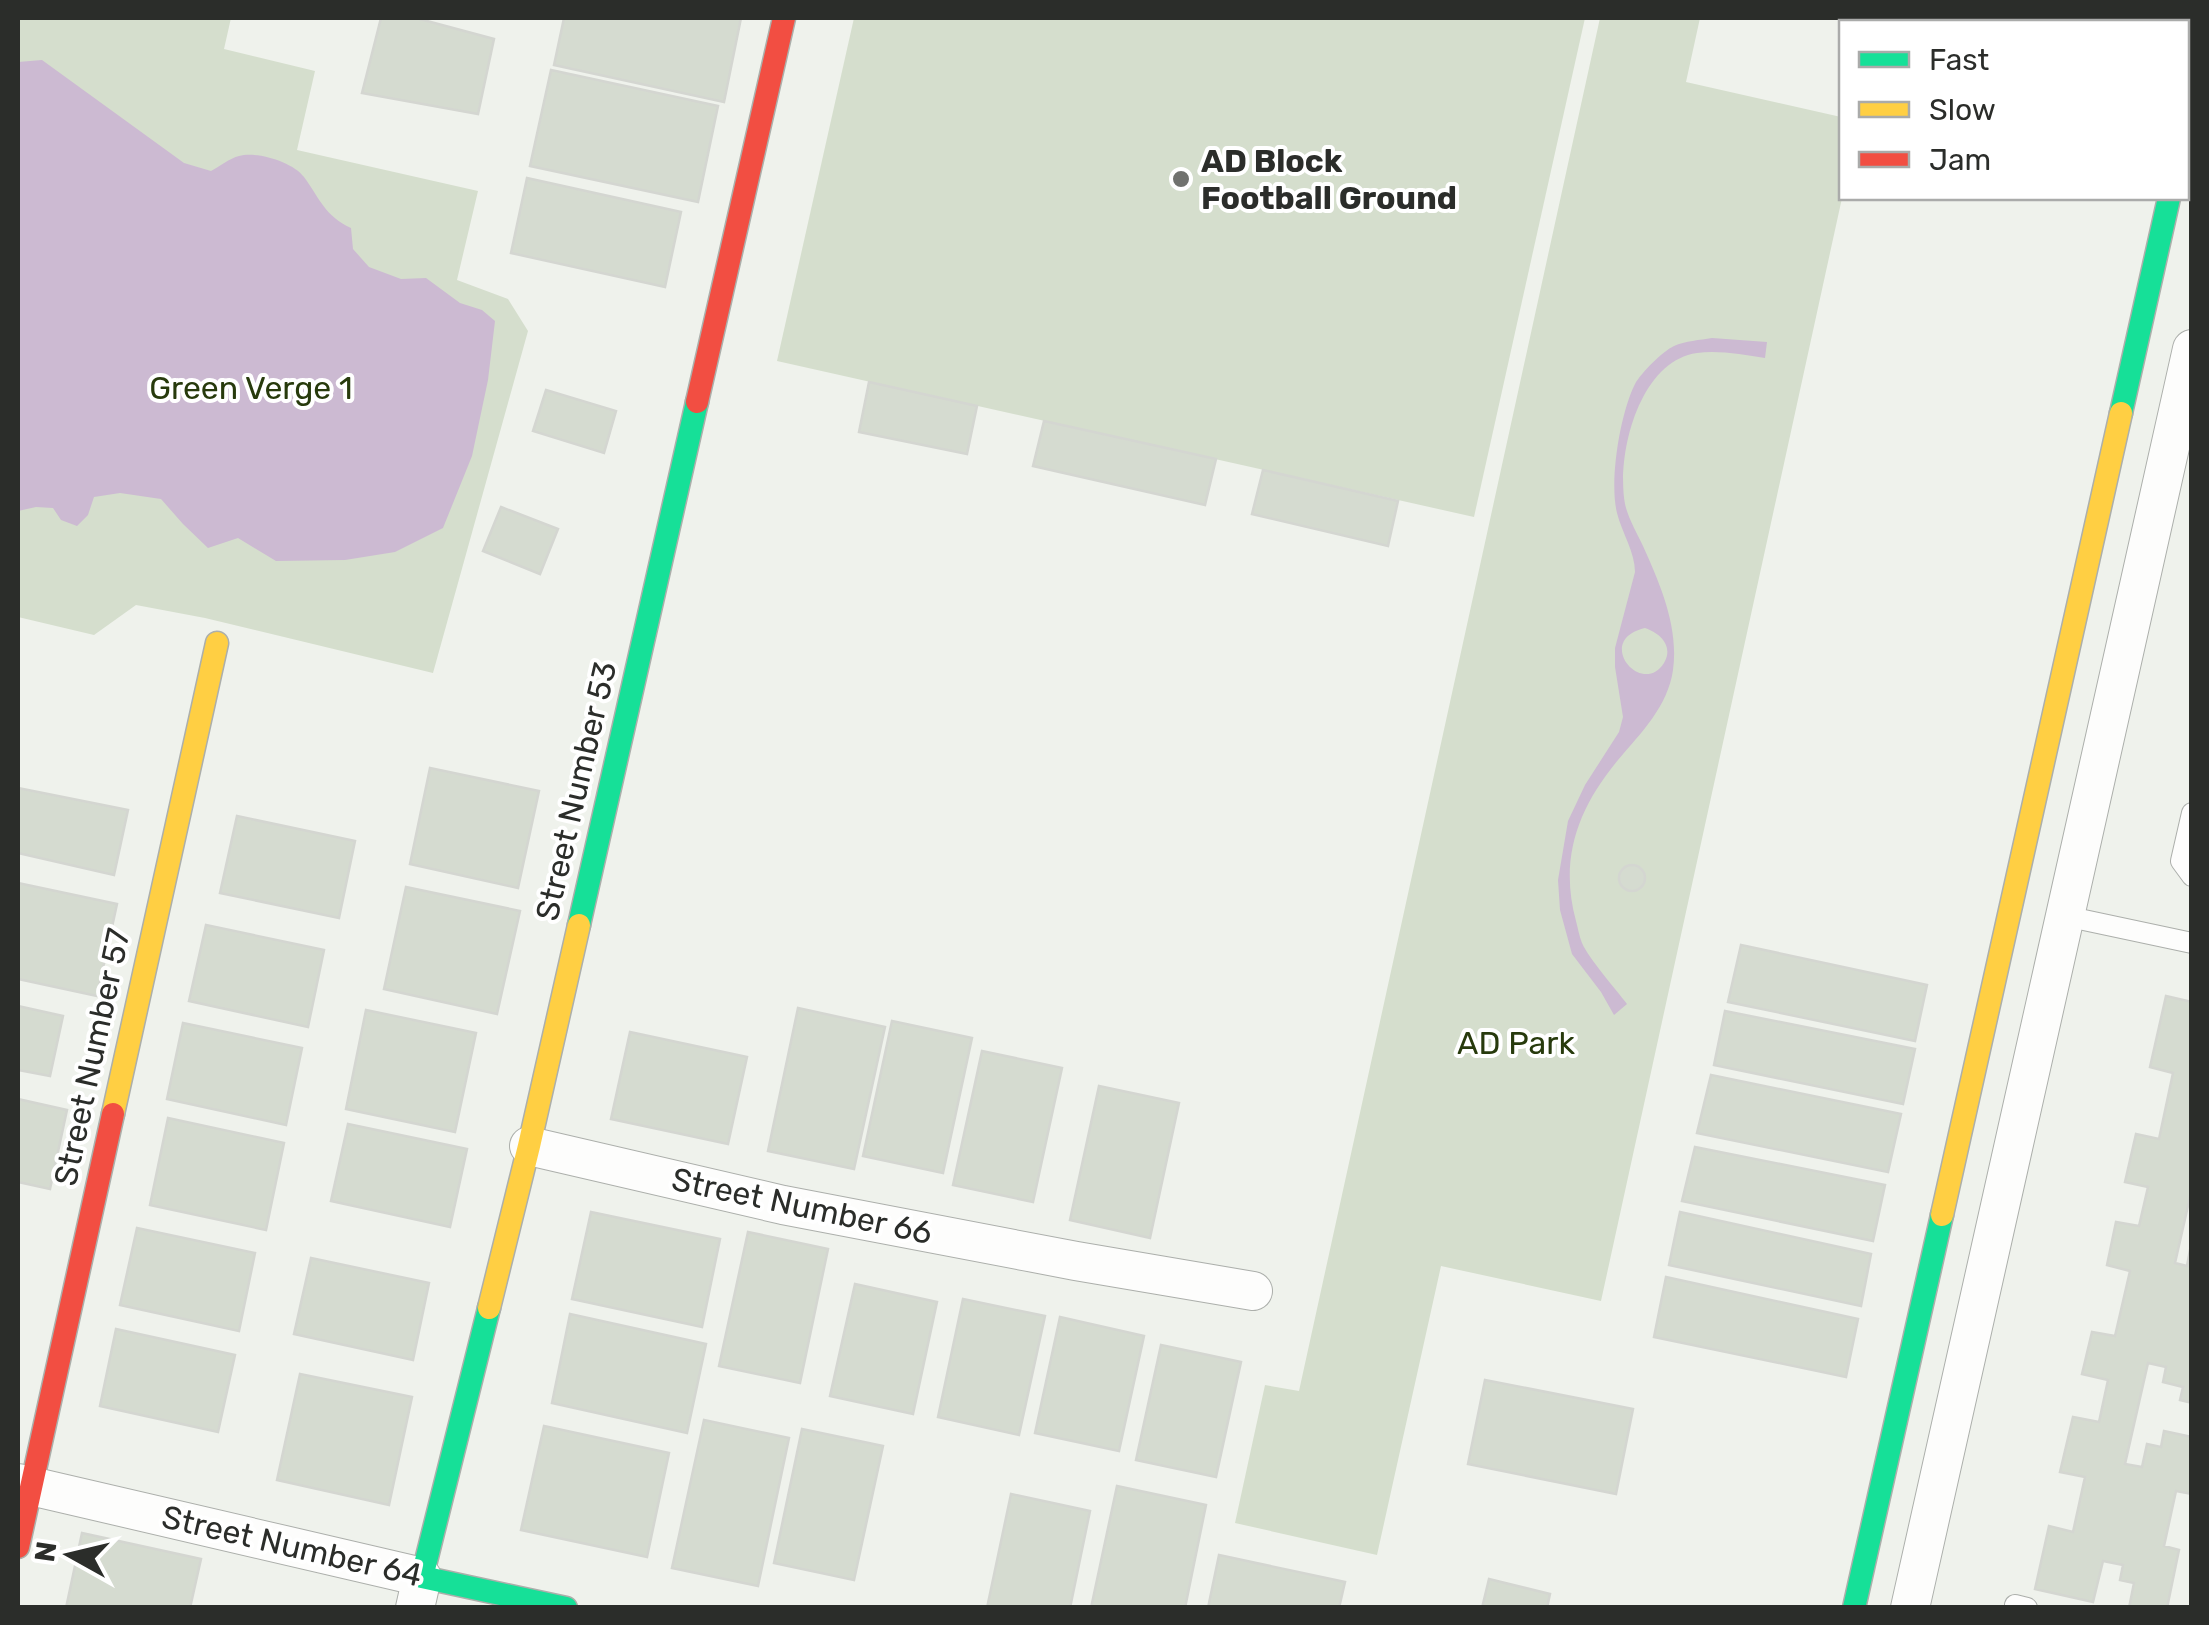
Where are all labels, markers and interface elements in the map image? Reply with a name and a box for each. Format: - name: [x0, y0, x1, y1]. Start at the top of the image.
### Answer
- legend: [1839, 20, 2189, 200]
- text: Fast: [1929, 42, 1989, 78]
- text: Slow: [1929, 92, 1996, 128]
- place label: AD Block Football Ground: [1201, 142, 1457, 217]
- text: Jam: [1929, 142, 1991, 178]
- marker: AD Block Football Ground: [1170, 168, 1192, 190]
- park label: Green Verge 1: [149, 369, 353, 407]
- street label: Street Number 53: [528, 658, 624, 924]
- street label: Street Number 57: [46, 925, 138, 1189]
- park label: AD Park: [1457, 1024, 1575, 1062]
- street label: Street Number 66: [668, 1160, 936, 1252]
- street label: Street Number 64: [158, 1498, 426, 1594]
- north arrow: [20, 1505, 120, 1605]
- text: N: [28, 1539, 63, 1564]

